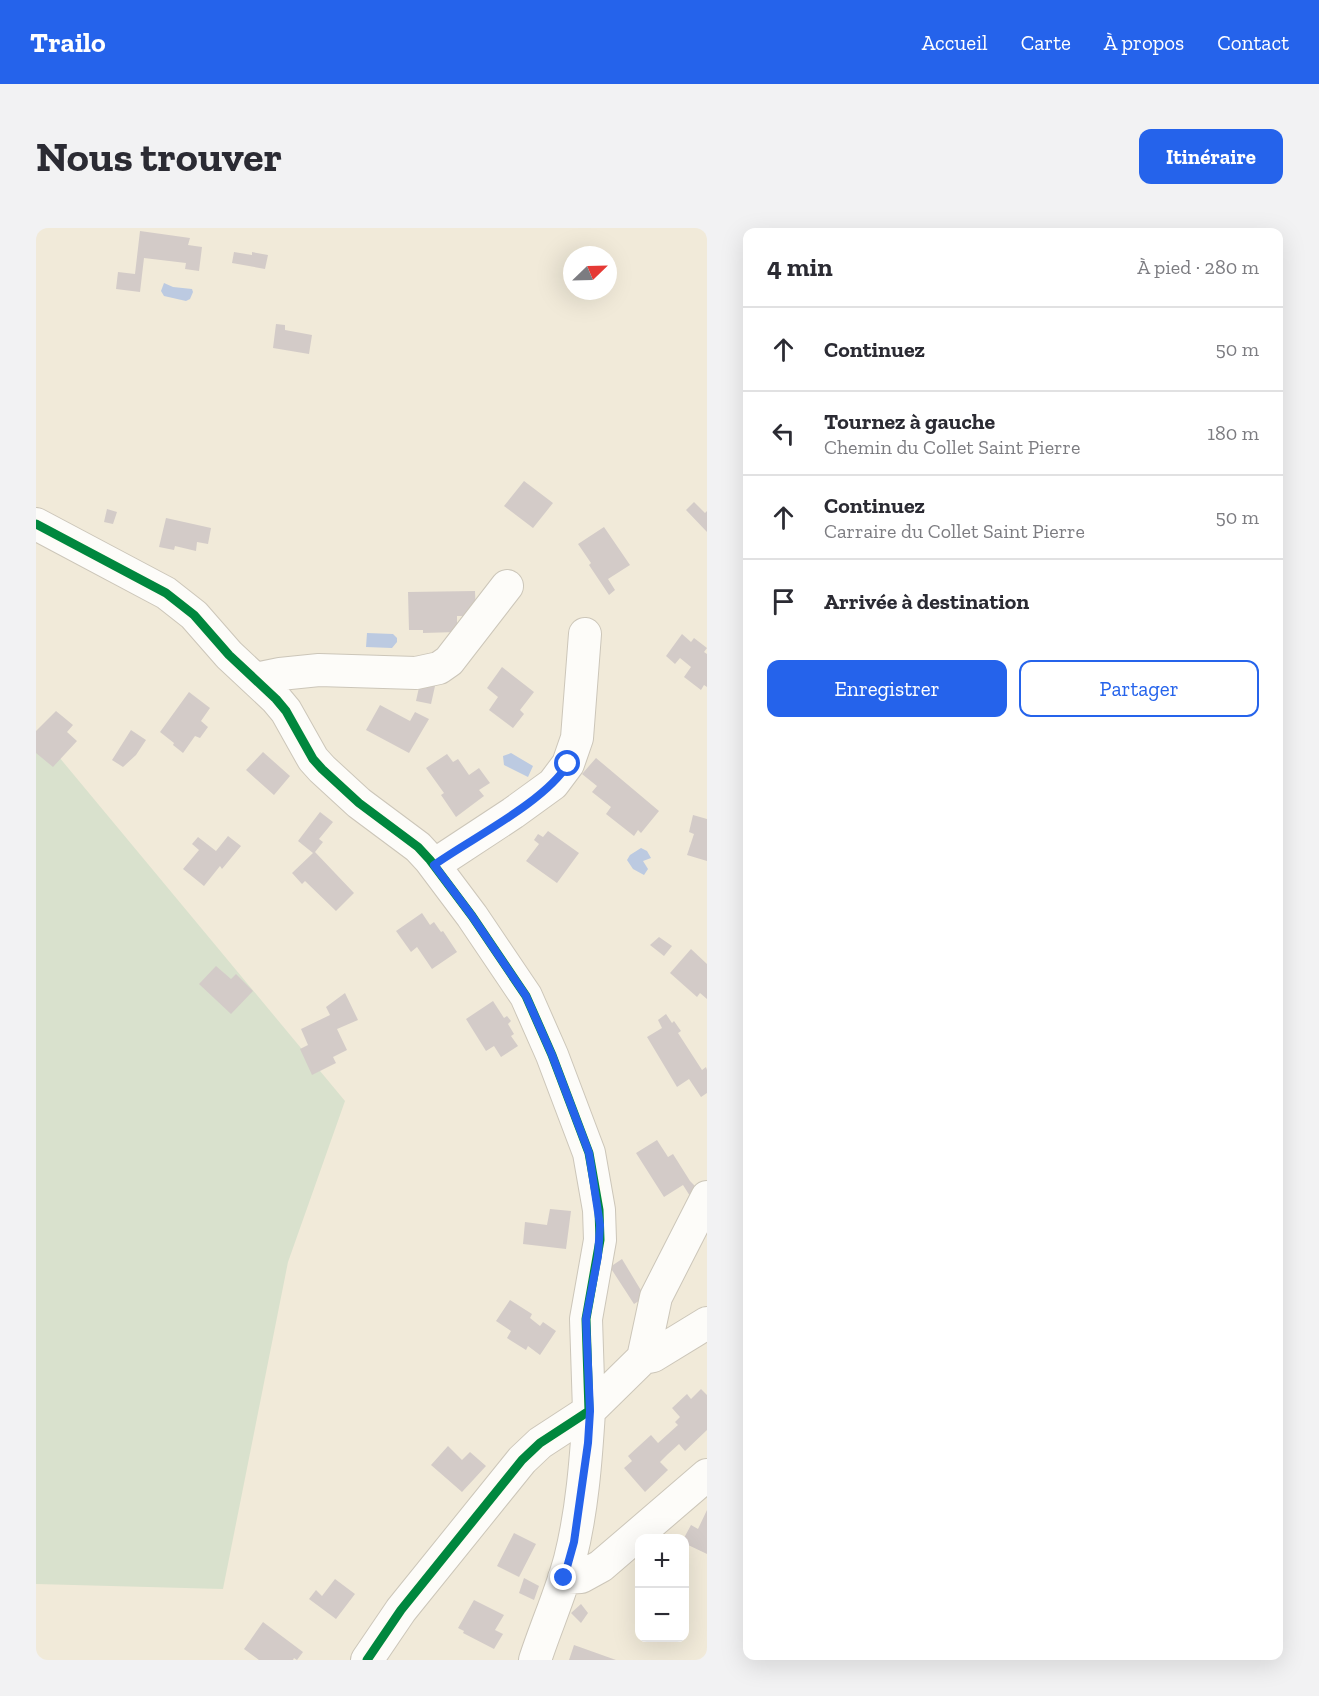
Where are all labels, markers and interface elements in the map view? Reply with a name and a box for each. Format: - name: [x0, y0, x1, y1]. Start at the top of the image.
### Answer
- text: Trailo: [30, 26, 106, 59]
- text: Accueil: [922, 30, 988, 55]
- text: Carte: [1021, 30, 1071, 55]
- text: À propos: [1104, 30, 1184, 55]
- text: Contact: [1217, 30, 1289, 55]
- button: Itinéraire: [1139, 129, 1283, 184]
- text: Nous trouver: [36, 131, 282, 182]
- north arrow: [563, 246, 617, 300]
- text: 4 min: [767, 251, 833, 283]
- text: À pied · 280 m: [1137, 255, 1259, 279]
- icon: ahead: [767, 333, 800, 366]
- text: Continuez: [824, 336, 925, 363]
- text: 50 m: [1215, 337, 1259, 361]
- text: Tournez à gauche: [824, 408, 995, 435]
- icon: left: [767, 417, 800, 450]
- text: 180 m: [1207, 421, 1259, 445]
- text: Chemin du Collet Saint Pierre: [824, 435, 1080, 459]
- text: Continuez: [824, 492, 925, 519]
- icon: ahead: [767, 501, 800, 534]
- text: 50 m: [1215, 505, 1259, 529]
- text: Carraire du Collet Saint Pierre: [824, 519, 1085, 543]
- icon: arrive: [767, 585, 800, 618]
- text: Arrivée à destination: [824, 588, 1029, 615]
- button: Enregistrer: [767, 660, 1007, 717]
- button: Partager: [1019, 660, 1259, 717]
- route start: [554, 750, 580, 776]
- map controls: [635, 1534, 689, 1642]
- button: +: [635, 1534, 689, 1588]
- route end: [550, 1564, 576, 1590]
- button: −: [635, 1588, 689, 1642]

